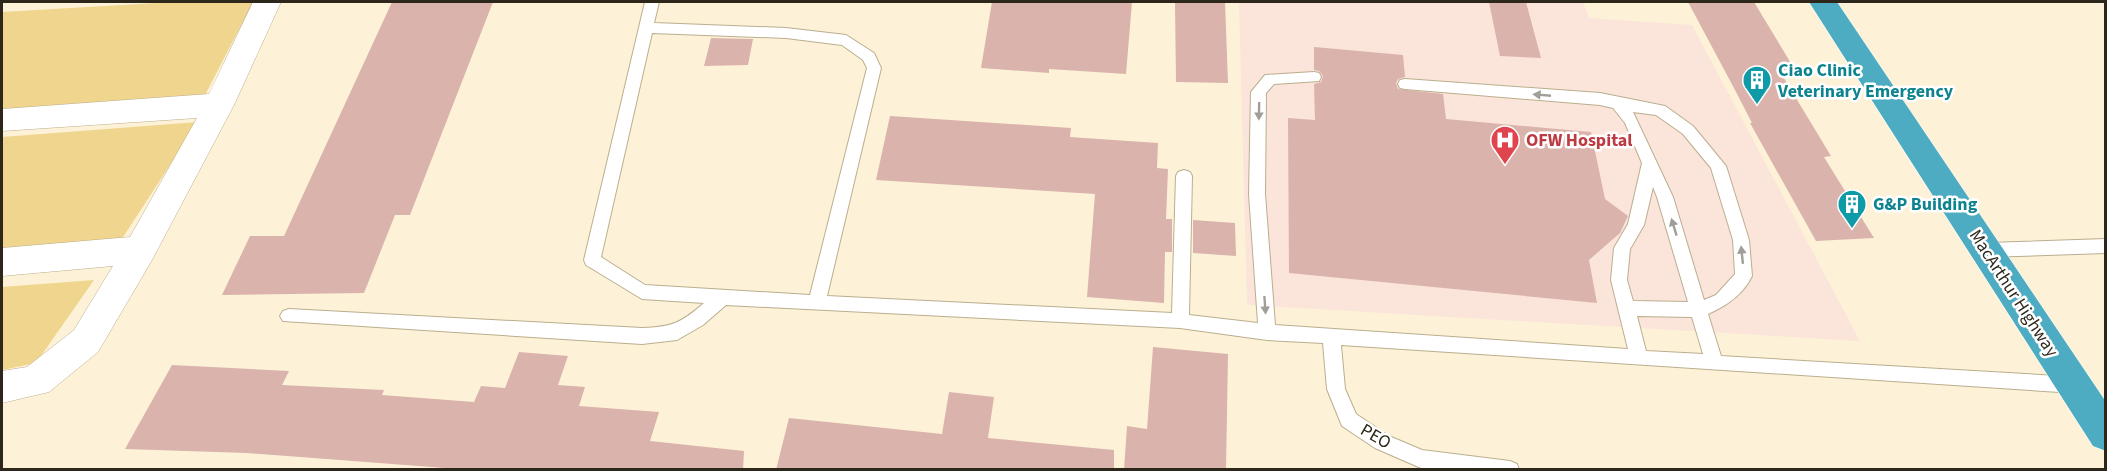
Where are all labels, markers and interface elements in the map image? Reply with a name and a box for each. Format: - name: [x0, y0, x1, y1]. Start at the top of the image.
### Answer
- place label: Ciao Clinic Veterinary Emergency: [1777, 58, 1954, 104]
- building icon: Ciao Clinic Veterinary Emergency: [1741, 64, 1773, 106]
- one-way arrow: [1532, 90, 1551, 99]
- one-way arrow: [1254, 101, 1264, 120]
- hospital icon: OFW Hospital: [1489, 124, 1521, 166]
- place label: OFW Hospital: [1526, 128, 1632, 153]
- building icon: G&P Building: [1836, 188, 1868, 230]
- place label: G&P Building: [1873, 192, 1978, 217]
- one-way arrow: [1669, 218, 1678, 236]
- street label: MacArthur Highway: [1963, 225, 2064, 362]
- one-way arrow: [1737, 245, 1747, 264]
- one-way arrow: [1260, 296, 1270, 315]
- street label: PEO: [1356, 418, 1396, 455]

